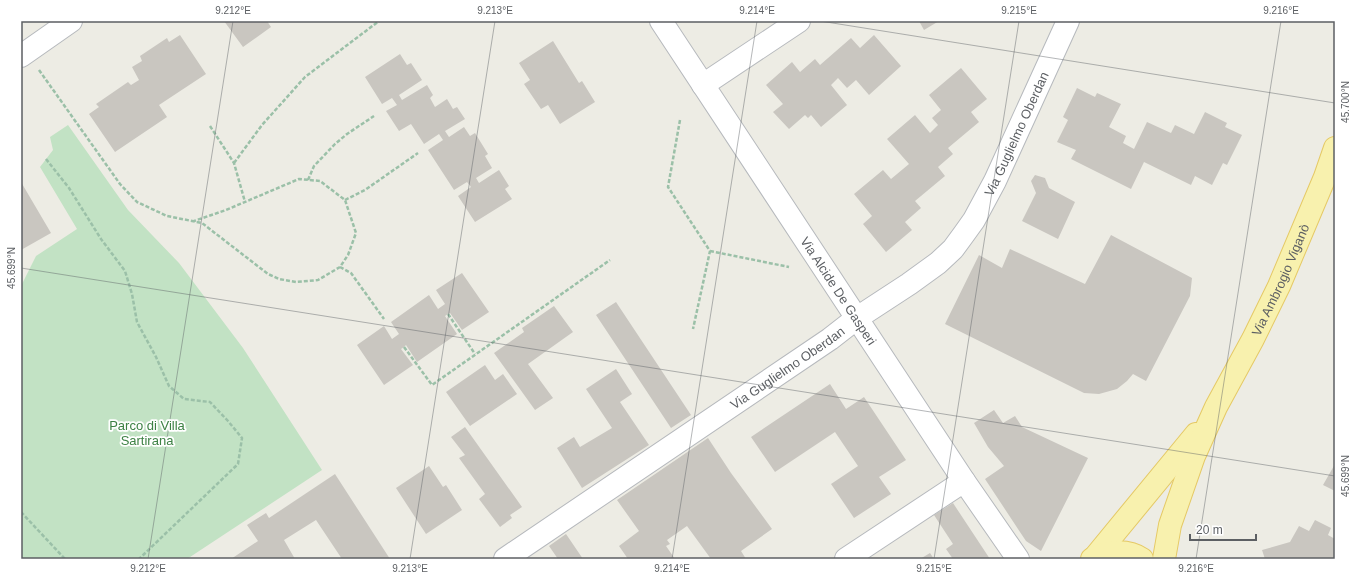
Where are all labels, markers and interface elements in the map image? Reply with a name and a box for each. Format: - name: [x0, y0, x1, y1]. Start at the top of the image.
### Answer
- text: 9.212°E: [215, 5, 251, 16]
- text: 9.213°E: [477, 5, 513, 16]
- text: 9.214°E: [739, 5, 775, 16]
- text: 9.215°E: [1001, 5, 1037, 16]
- text: 9.216°E: [1263, 5, 1299, 16]
- street label: Via Guglielmo Oberdan: [981, 69, 1051, 198]
- text: 45.700°N: [1340, 81, 1351, 123]
- street label: Via Ambrogio Viganò: [1248, 222, 1312, 338]
- street label: Via Alcide De Gasperi: [798, 234, 880, 348]
- text: 45.699°N: [6, 247, 17, 289]
- street label: Via Guglielmo Oberdan: [727, 323, 847, 412]
- park label: Parco di Villa Sartirana: [109, 418, 186, 448]
- text: 45.699°N: [1340, 455, 1351, 497]
- scale bar: [1190, 516, 1256, 542]
- text: 20 m: [1196, 523, 1223, 537]
- text: 9.212°E: [130, 563, 166, 574]
- text: 9.213°E: [392, 563, 428, 574]
- text: 9.214°E: [654, 563, 690, 574]
- text: 9.215°E: [916, 563, 952, 574]
- text: 9.216°E: [1178, 563, 1214, 574]

